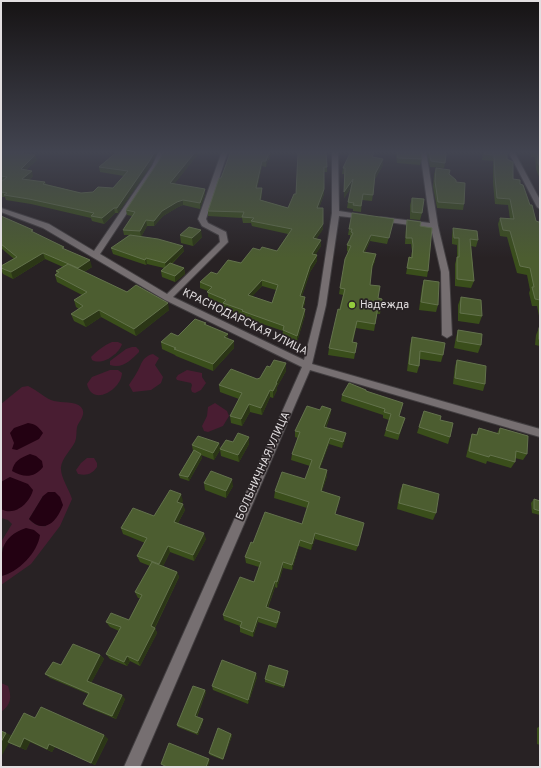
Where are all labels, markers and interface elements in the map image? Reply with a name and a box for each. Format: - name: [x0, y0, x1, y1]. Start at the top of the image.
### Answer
- street label: КРАСНОДАРСКАЯ УЛИЦА: [180, 285, 310, 359]
- place label: Надежда: [360, 298, 409, 312]
- marker: Надежда: [347, 300, 357, 310]
- street label: БОЛЬНИЧНАЯ УЛИЦА: [233, 410, 293, 522]

